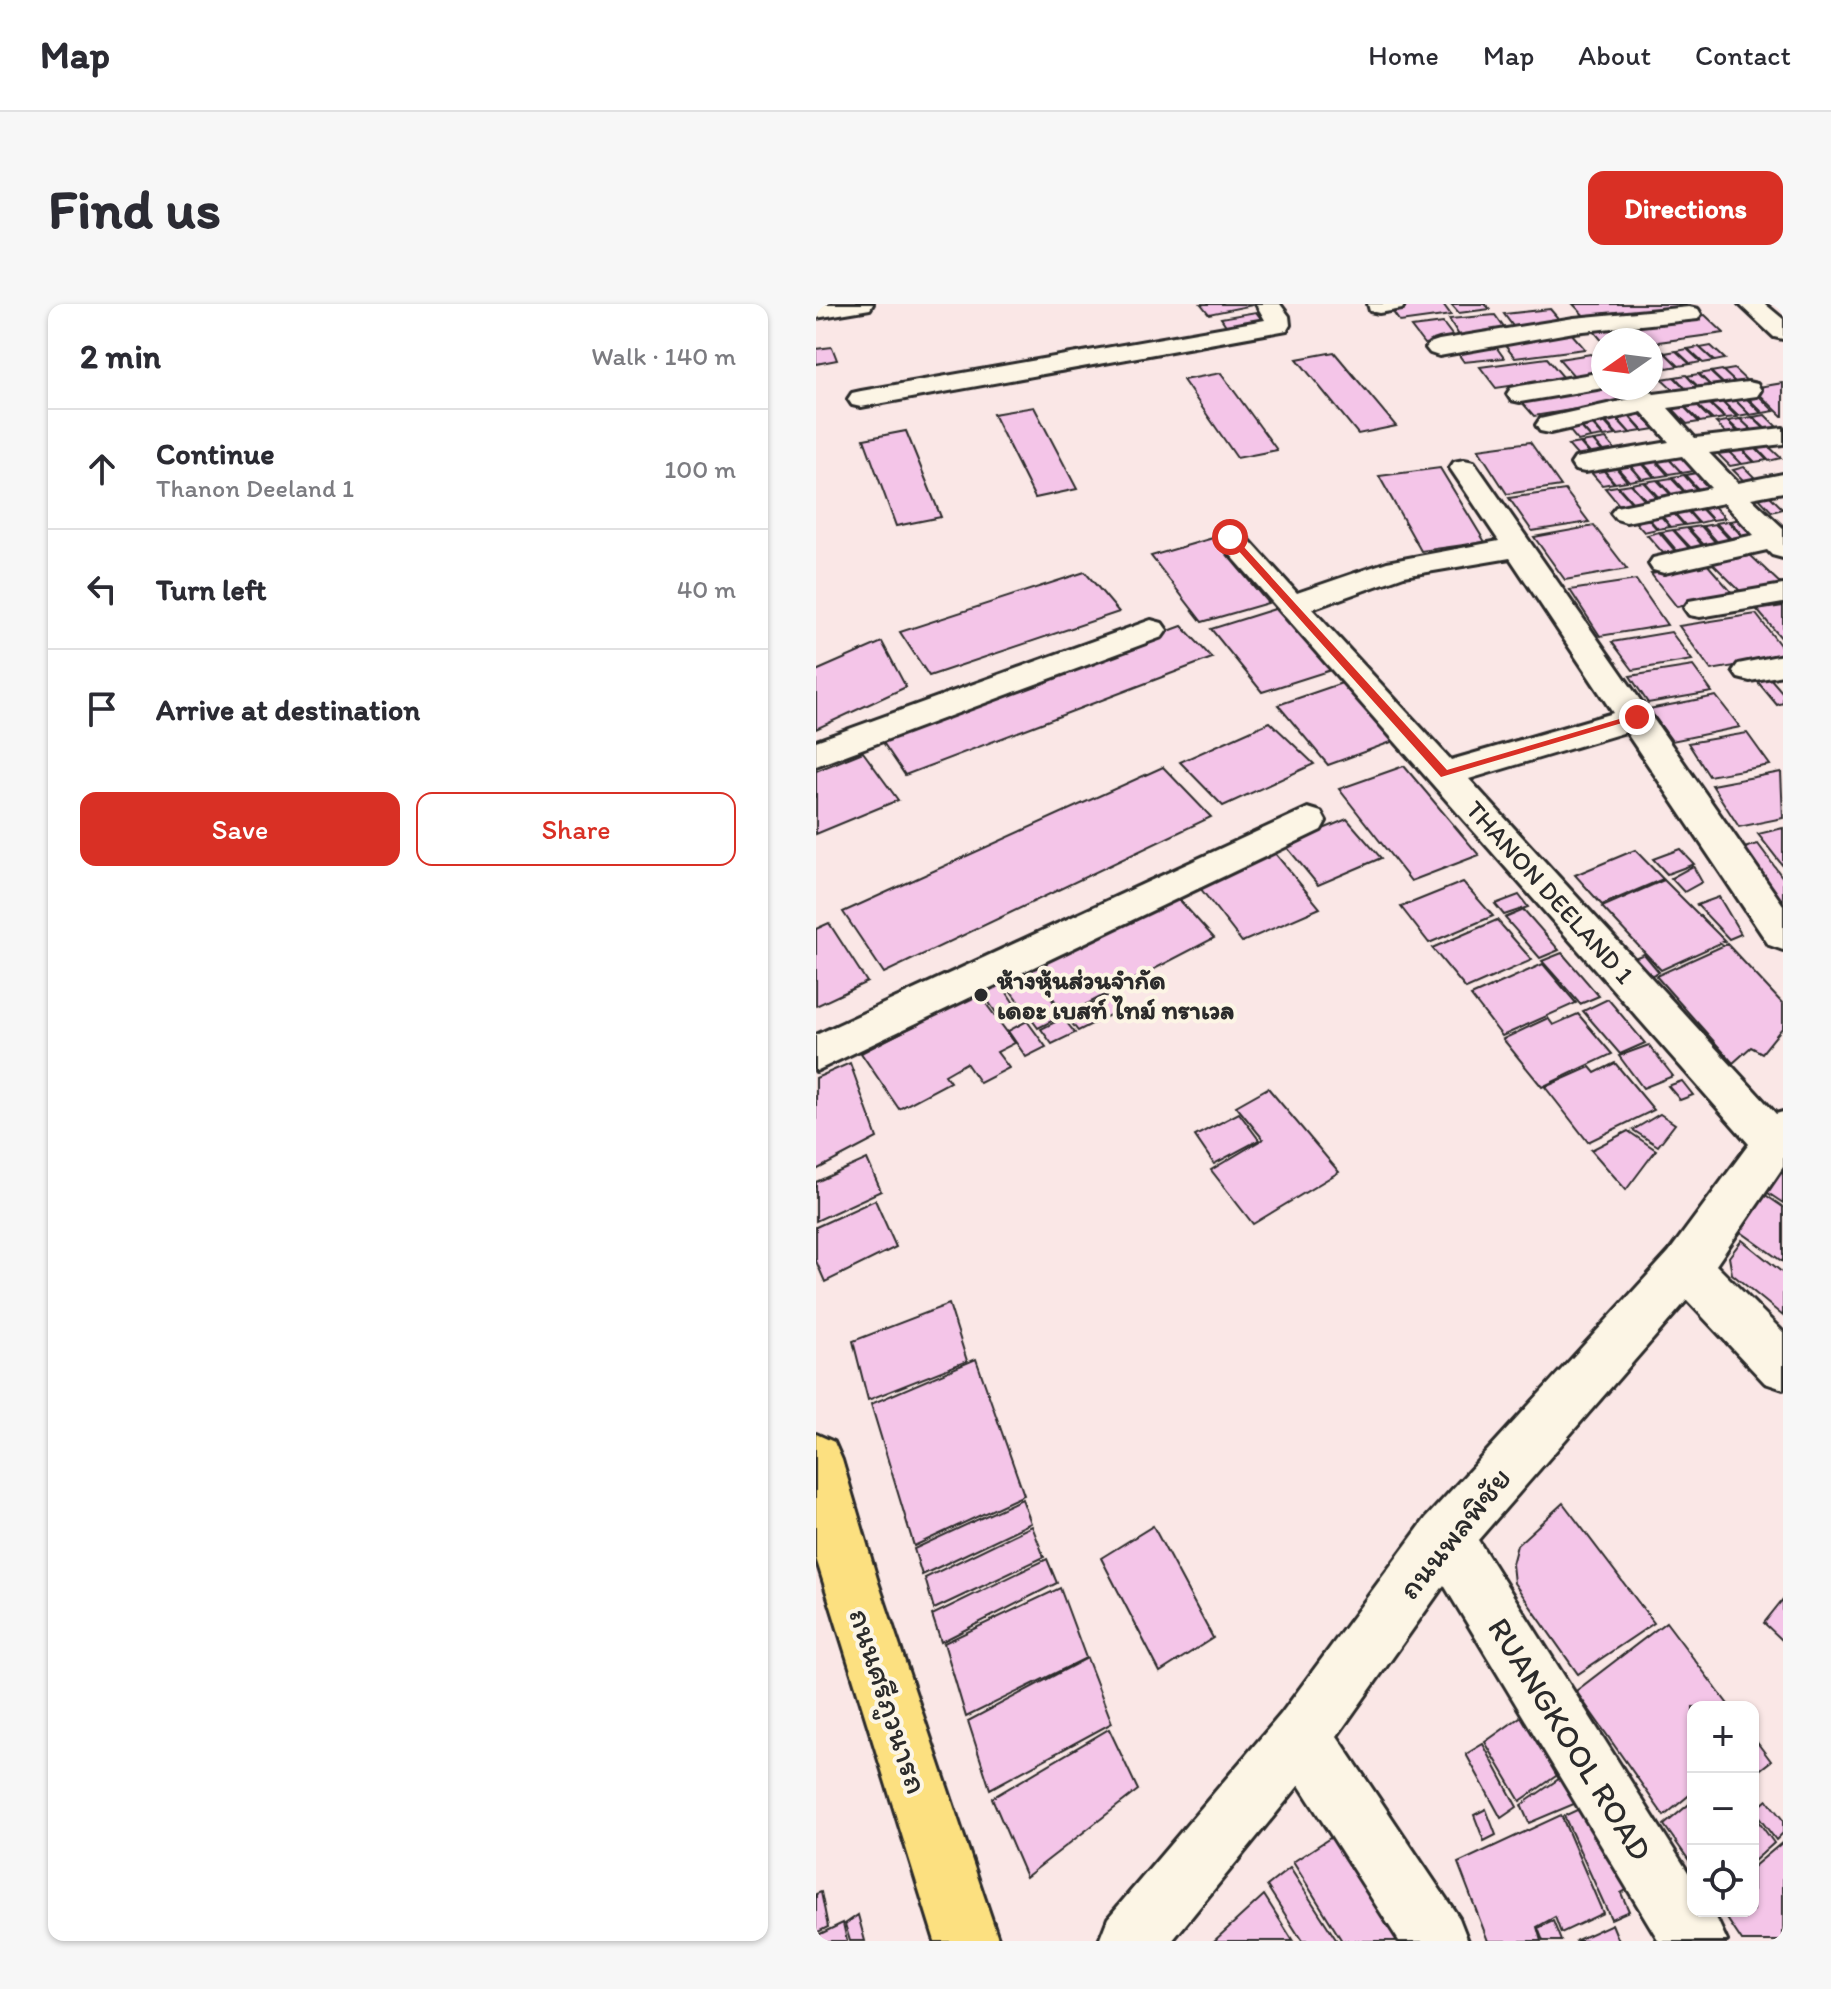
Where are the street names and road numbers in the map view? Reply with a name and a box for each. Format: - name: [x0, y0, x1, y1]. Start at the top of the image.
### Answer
- street label: THANON DEELAND 1: [1459, 794, 1641, 990]
- street label: ถนนพลพิชัย: [1389, 1460, 1519, 1606]
- street label: ถนนศรีภูวนารถ: [839, 1603, 937, 1799]
- street label: RUANGKOOL ROAD: [1480, 1611, 1660, 1867]

